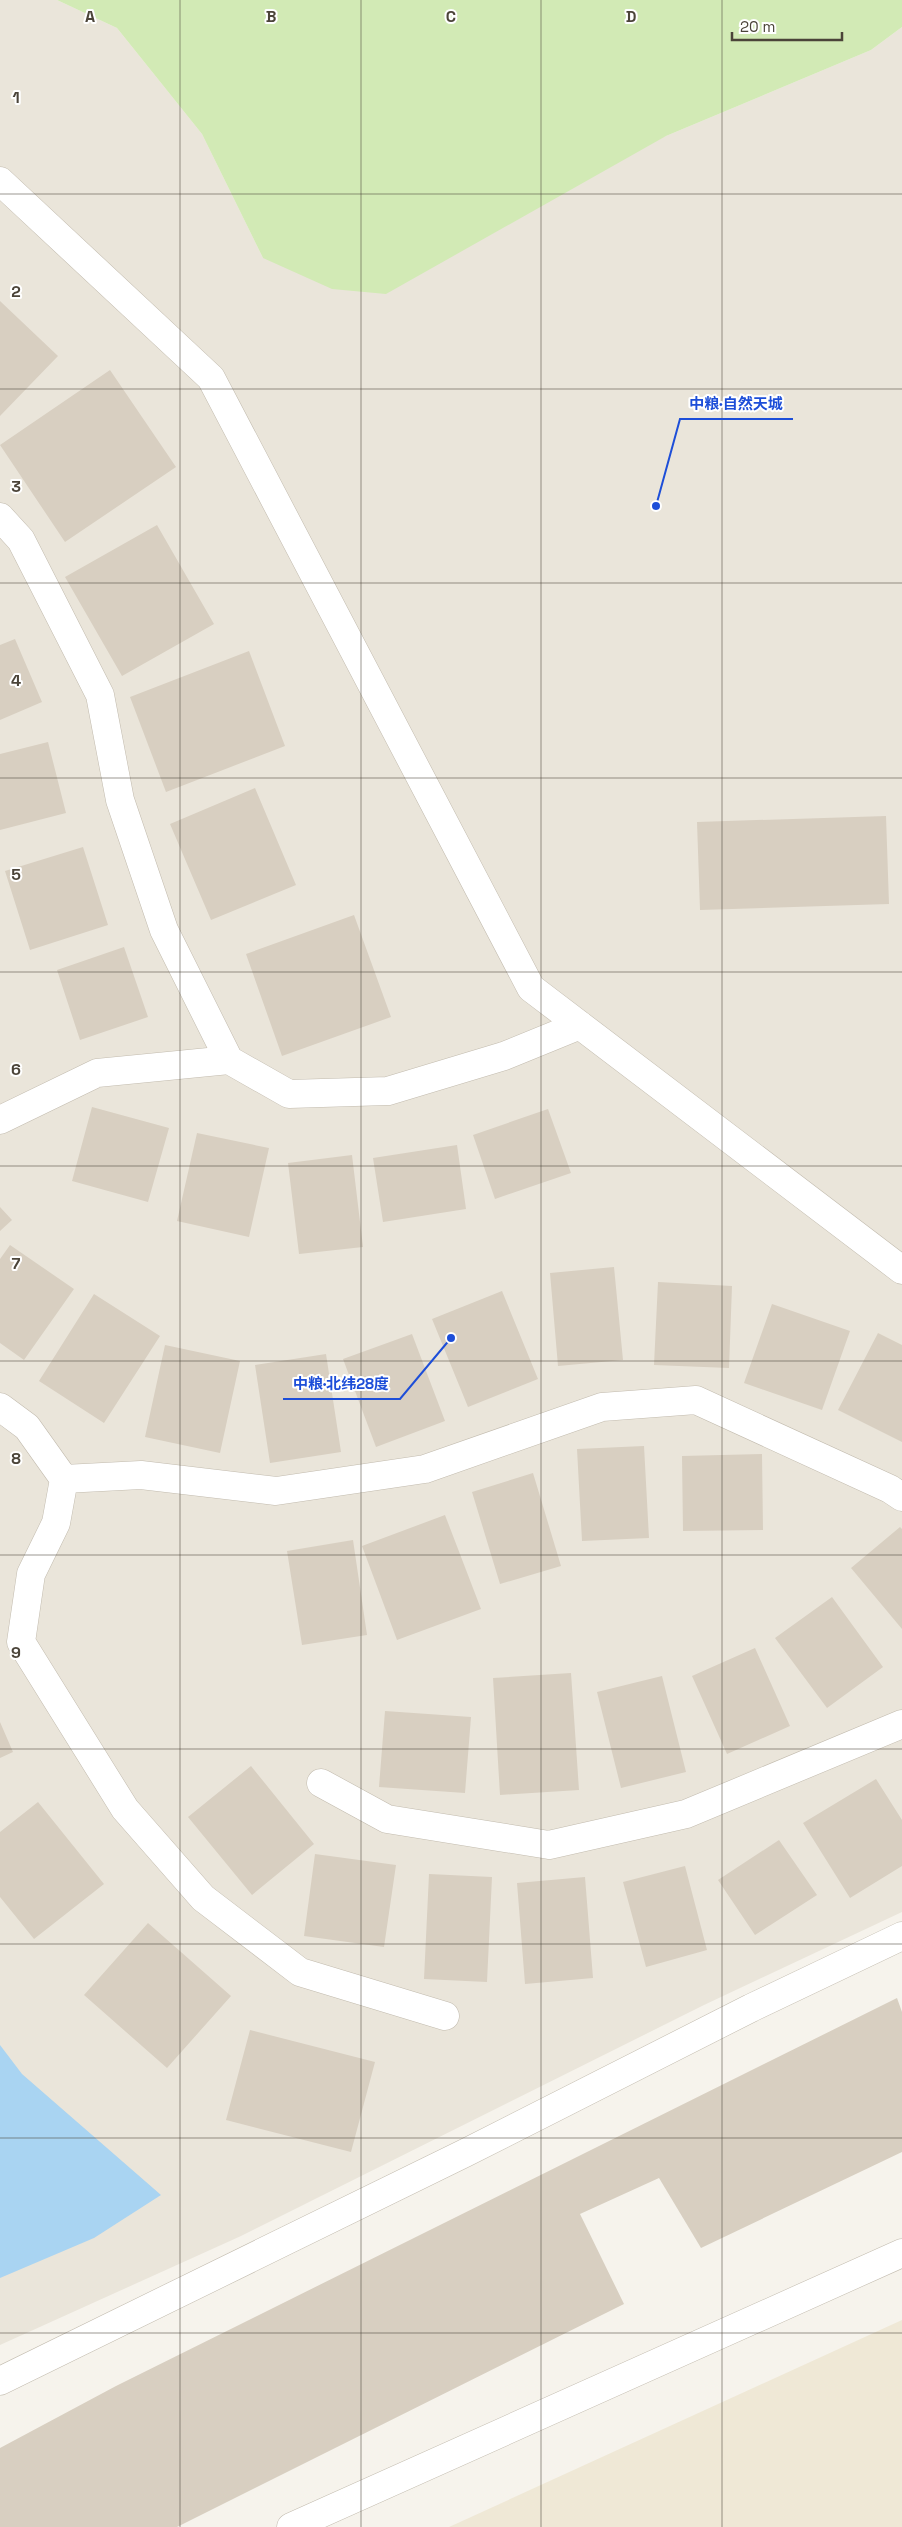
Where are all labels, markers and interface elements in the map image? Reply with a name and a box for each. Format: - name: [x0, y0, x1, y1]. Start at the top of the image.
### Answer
- text: A: [85, 6, 95, 27]
- text: B: [266, 6, 276, 27]
- text: C: [446, 6, 456, 27]
- text: D: [626, 6, 636, 27]
- scale bar: [732, 10, 842, 42]
- text: 20 m: [740, 17, 775, 36]
- text: 1: [12, 87, 20, 108]
- text: 2: [11, 281, 21, 302]
- callout: 中粮·自然天城: [680, 389, 793, 419]
- text: 中粮·自然天城: [689, 394, 783, 413]
- text: 3: [11, 476, 21, 497]
- text: 4: [11, 670, 21, 691]
- text: 5: [11, 864, 21, 885]
- text: 6: [11, 1059, 21, 1080]
- text: 7: [12, 1253, 21, 1274]
- callout: 中粮·北纬28度: [283, 1369, 400, 1399]
- text: 中粮·北纬28度: [293, 1374, 389, 1393]
- text: 8: [11, 1448, 21, 1469]
- text: 9: [11, 1642, 21, 1663]

